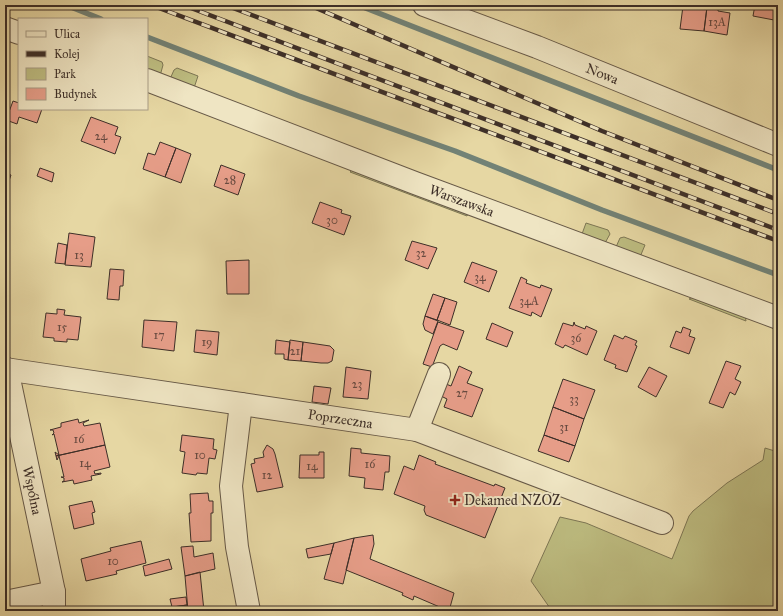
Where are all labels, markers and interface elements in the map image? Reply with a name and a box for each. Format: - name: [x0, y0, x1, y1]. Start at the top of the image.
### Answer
- house number: 13A: [708, 15, 726, 29]
- legend: [18, 18, 148, 110]
- text: Ulica: [54, 27, 81, 41]
- text: Kolej: [54, 47, 80, 61]
- street label: Nowa: [583, 59, 621, 88]
- text: Park: [54, 67, 76, 81]
- text: Budynek: [54, 87, 97, 101]
- house number: 24: [95, 129, 108, 143]
- house number: 28: [224, 173, 236, 187]
- street label: Warszawska: [427, 181, 497, 220]
- house number: 30: [326, 213, 338, 227]
- house number: 32: [416, 246, 426, 260]
- house number: 13: [74, 248, 84, 262]
- house number: 34: [474, 270, 486, 284]
- house number: 34A: [519, 294, 539, 308]
- house number: 15: [57, 320, 68, 334]
- house number: 17: [153, 328, 165, 342]
- house number: 36: [571, 331, 582, 345]
- house number: 19: [201, 335, 213, 349]
- house number: 21: [290, 344, 301, 358]
- house number: 23: [352, 377, 363, 391]
- house number: 27: [456, 386, 468, 400]
- house number: 33: [569, 392, 579, 406]
- street label: Poprzeczna: [307, 405, 374, 432]
- house number: 31: [559, 420, 569, 434]
- house number: 16: [74, 432, 85, 446]
- house number: 10: [194, 448, 206, 462]
- house number: 14: [79, 456, 91, 470]
- house number: 16: [365, 457, 376, 471]
- house number: 14: [306, 459, 318, 473]
- street label: Wspólna: [19, 464, 46, 516]
- house number: 12: [262, 468, 272, 482]
- place label: Dekamed NZOZ: [464, 492, 561, 509]
- marker: Dekamed NZOZ: [449, 494, 461, 506]
- house number: 10: [107, 554, 119, 568]

